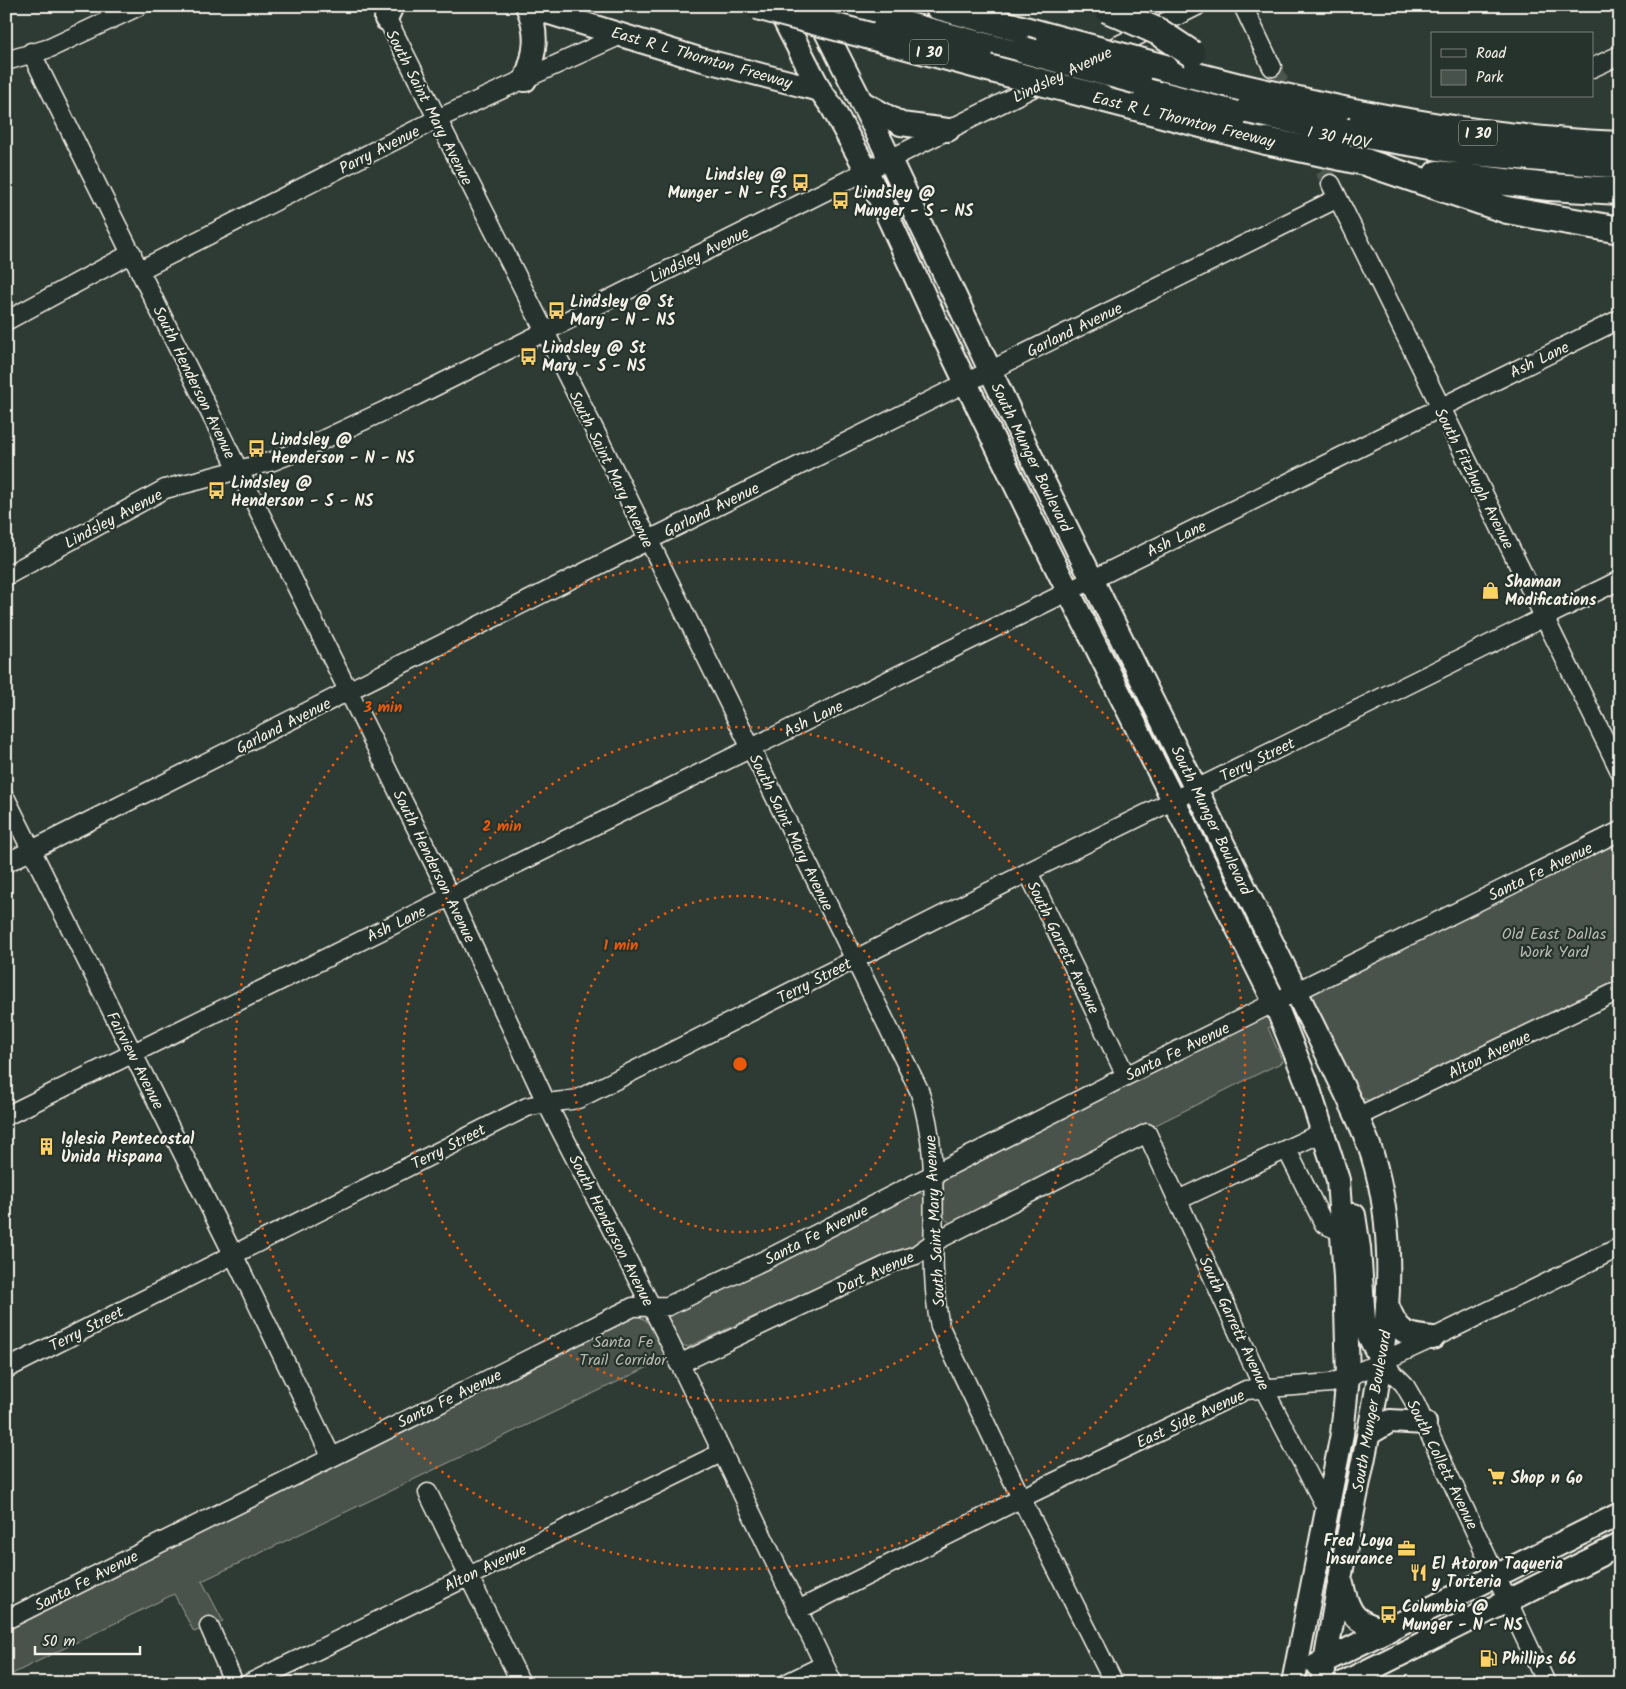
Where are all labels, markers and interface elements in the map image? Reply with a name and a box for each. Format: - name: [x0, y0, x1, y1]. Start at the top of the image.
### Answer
- street label: East R L Thornton Freeway: [608, 21, 796, 96]
- street label: South Saint Mary Avenue: [378, 25, 479, 190]
- legend: [1431, 32, 1594, 98]
- road number: I 30: [910, 40, 948, 64]
- street label: Lindsley Avenue: [1009, 40, 1117, 110]
- text: Road: [1476, 42, 1507, 66]
- text: Park: [1476, 66, 1504, 90]
- street label: East R L Thornton Freeway: [1090, 86, 1278, 155]
- street label: Parry Avenue: [335, 119, 424, 181]
- street label: I 30 HOV: [1305, 120, 1374, 157]
- road number: I 30: [1459, 120, 1497, 146]
- place label: Lindsley @ Munger - N - FS: [668, 163, 787, 206]
- bus stop icon: Lindsley @ Munger - N - FS: [791, 173, 811, 193]
- place label: Lindsley @ Munger - S - NS: [854, 181, 974, 224]
- bus stop icon: Lindsley @ Munger - S - NS: [830, 191, 850, 211]
- street label: Lindsley Avenue: [646, 220, 754, 290]
- place label: Lindsley @ St Mary - N - NS: [570, 290, 675, 333]
- street label: Garland Avenue: [1022, 296, 1127, 364]
- bus stop icon: Lindsley @ St Mary - N - NS: [546, 300, 566, 320]
- street label: South Henderson Avenue: [146, 302, 242, 463]
- street label: Ash Lane: [1506, 335, 1574, 386]
- place label: Lindsley @ St Mary - S - NS: [542, 336, 647, 379]
- bus stop icon: Lindsley @ St Mary - S - NS: [518, 346, 538, 366]
- street label: South Munger Boulevard: [984, 379, 1078, 538]
- street label: South Saint Mary Avenue: [562, 387, 660, 552]
- street label: South Fitzhugh Avenue: [1427, 404, 1520, 554]
- place label: Lindsley @ Henderson - N - NS: [271, 428, 415, 471]
- bus stop icon: Lindsley @ Henderson - N - NS: [247, 438, 267, 458]
- place label: Lindsley @ Henderson - S - NS: [231, 471, 374, 514]
- street label: Garland Avenue: [659, 476, 764, 544]
- bus stop icon: Lindsley @ Henderson - S - NS: [207, 481, 227, 501]
- street label: Lindsley Avenue: [60, 483, 167, 556]
- street label: Ash Lane: [1143, 514, 1211, 565]
- place label: Shaman Modifications: [1505, 570, 1597, 613]
- shop icon: Shaman Modifications: [1481, 580, 1501, 600]
- street label: Garland Avenue: [232, 692, 336, 761]
- street label: Ash Lane: [780, 694, 848, 745]
- text: 3 min: [363, 696, 402, 720]
- street label: Terry Street: [1216, 731, 1300, 789]
- street label: South Munger Boulevard: [1164, 742, 1258, 901]
- street label: South Saint Mary Avenue: [742, 750, 840, 915]
- street label: South Henderson Avenue: [386, 786, 482, 947]
- text: 2 min: [482, 815, 522, 839]
- street label: Santa Fe Avenue: [1484, 836, 1597, 909]
- street label: South Garrett Avenue: [1020, 877, 1106, 1019]
- street label: Ash Lane: [363, 899, 431, 950]
- park label: Old East Dallas Work Yard: [1502, 922, 1606, 965]
- text: 1 min: [604, 934, 638, 958]
- street label: Terry Street: [773, 951, 857, 1011]
- street label: Fairview Avenue: [99, 1007, 170, 1114]
- street label: Santa Fe Avenue: [1121, 1016, 1234, 1089]
- street label: Alton Avenue: [1444, 1025, 1535, 1086]
- centre of rings: [731, 1055, 749, 1073]
- street label: Terry Street: [407, 1117, 491, 1177]
- place label: Iglesia Pentecostal Unida Hispana: [61, 1127, 195, 1170]
- street label: South Saint Mary Avenue: [919, 1134, 952, 1307]
- building icon: Iglesia Pentecostal Unida Hispana: [37, 1137, 57, 1157]
- street label: South Henderson Avenue: [561, 1150, 660, 1311]
- street label: Santa Fe Avenue: [760, 1198, 873, 1272]
- street label: Dart Avenue: [833, 1245, 919, 1302]
- street label: South Garrett Avenue: [1192, 1252, 1276, 1395]
- street label: Terry Street: [45, 1299, 129, 1359]
- street label: South Munger Boulevard: [1346, 1327, 1399, 1494]
- park label: Santa Fe Trail Corridor: [579, 1330, 668, 1373]
- street label: Santa Fe Avenue: [393, 1363, 506, 1436]
- street label: East Side Avenue: [1132, 1383, 1249, 1455]
- street label: South Collett Avenue: [1399, 1395, 1484, 1534]
- place label: Shop n Go: [1511, 1466, 1583, 1491]
- supermarket icon: Shop n Go: [1487, 1467, 1507, 1487]
- place label: Fred Loya Insurance: [1323, 1529, 1393, 1572]
- street label: Alton Avenue: [440, 1538, 531, 1599]
- office icon: Fred Loya Insurance: [1397, 1539, 1417, 1559]
- street label: Santa Fe Avenue: [30, 1544, 143, 1618]
- place label: El Atoron Taqueria y Torteria: [1431, 1552, 1563, 1595]
- restaurant icon: El Atoron Taqueria y Torteria: [1408, 1562, 1428, 1582]
- place label: Columbia @ Munger - N - NS: [1402, 1595, 1523, 1638]
- bus stop icon: Columbia @ Munger - N - NS: [1378, 1605, 1398, 1625]
- scale bar: [35, 1624, 140, 1656]
- text: 50 m: [42, 1630, 76, 1654]
- place label: Phillips 66: [1502, 1647, 1577, 1672]
- fuel station icon: Phillips 66: [1478, 1648, 1498, 1668]

